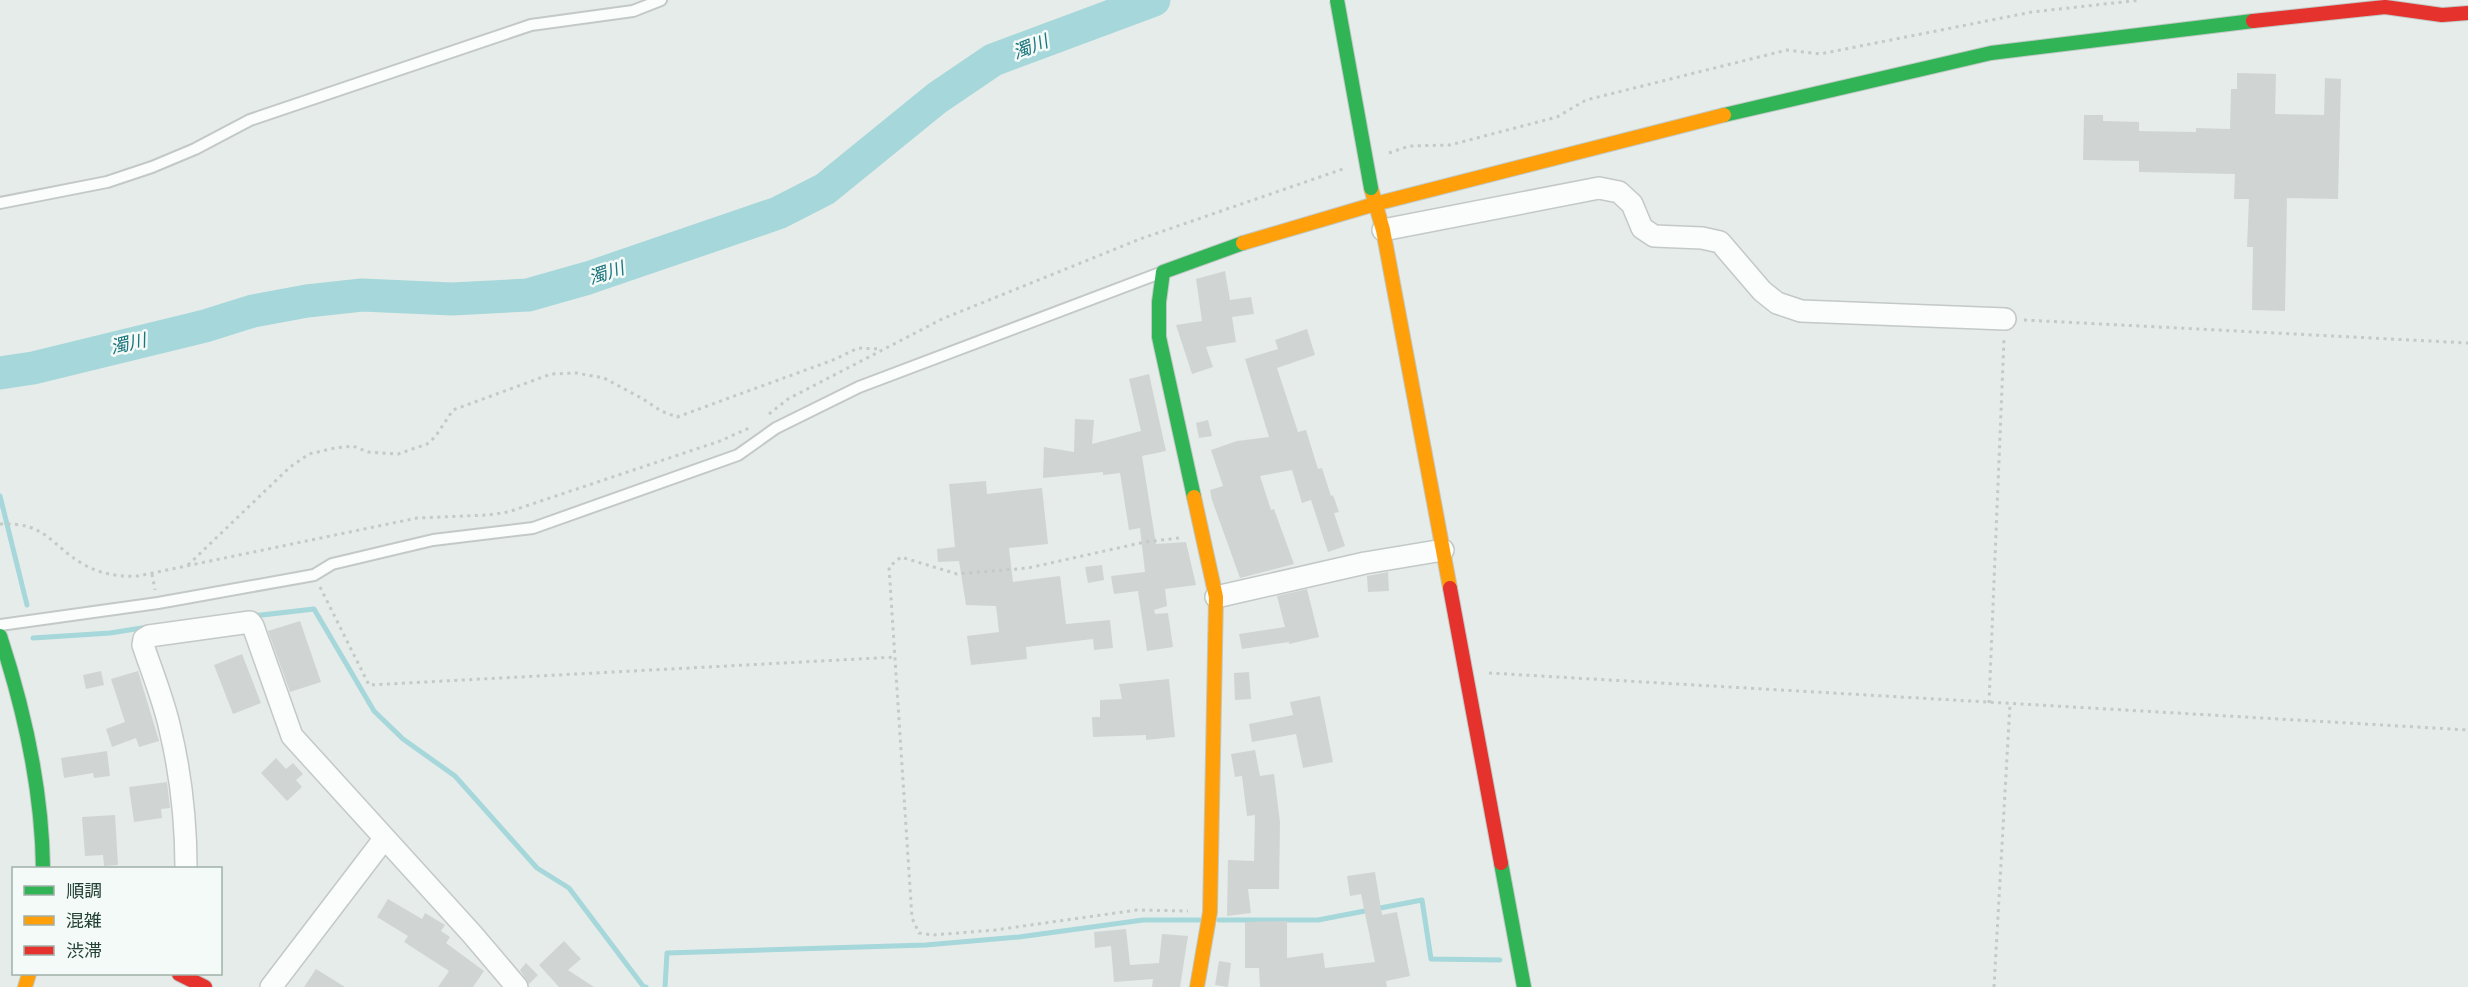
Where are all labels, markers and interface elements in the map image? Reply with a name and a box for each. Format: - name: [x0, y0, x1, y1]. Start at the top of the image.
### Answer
- water label: 濁川: [1009, 28, 1053, 64]
- water label: 濁川: [585, 254, 629, 289]
- water label: 濁川: [108, 327, 150, 359]
- legend: [12, 867, 222, 975]
- text: 順調: [66, 878, 102, 902]
- text: 混雑: [66, 908, 102, 932]
- text: 渋滞: [66, 938, 102, 962]

